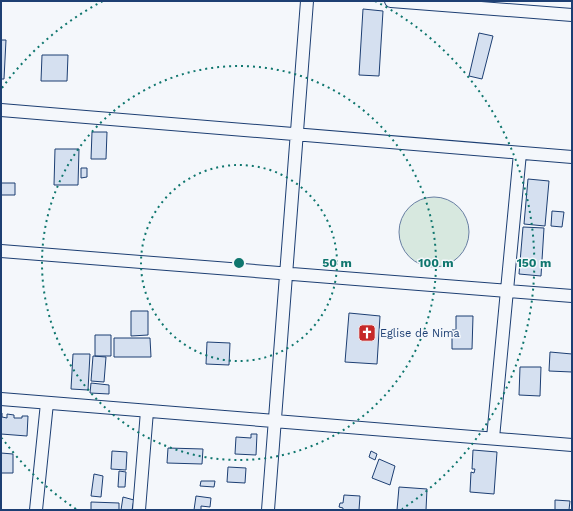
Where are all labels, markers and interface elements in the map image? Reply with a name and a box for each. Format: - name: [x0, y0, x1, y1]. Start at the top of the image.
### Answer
- centre of rings: [232, 256, 246, 270]
- text: 50 m: [322, 256, 352, 270]
- text: 100 m: [418, 256, 454, 270]
- text: 150 m: [517, 256, 551, 270]
- church icon: Eglise de Nima: [357, 323, 377, 343]
- place label: Eglise de Nima: [380, 327, 460, 340]

